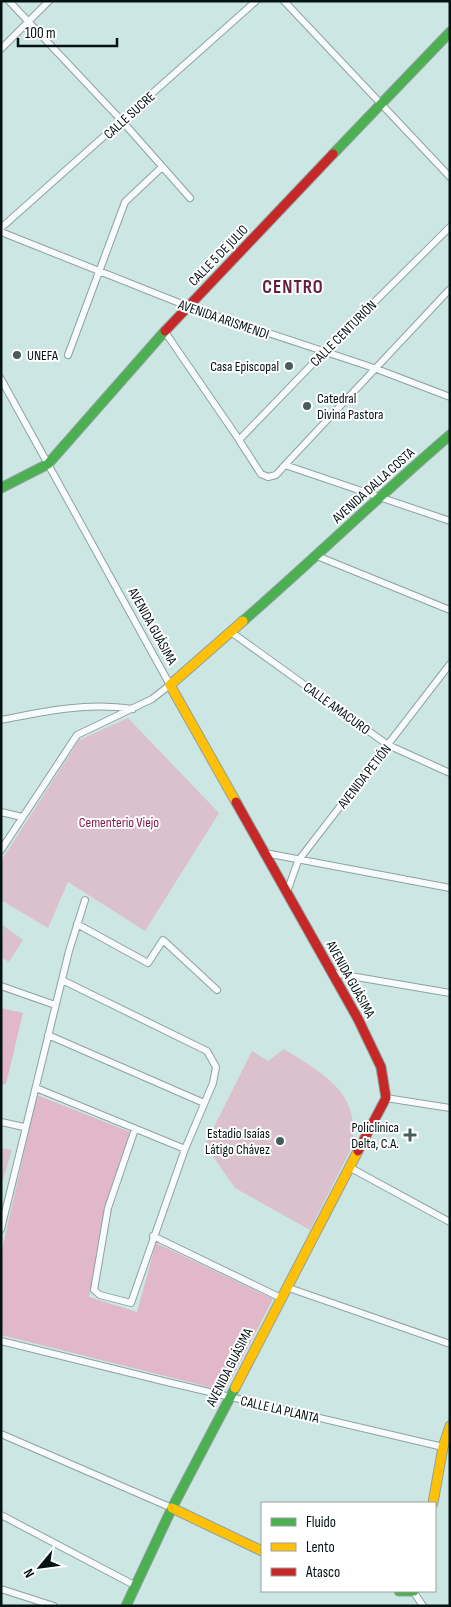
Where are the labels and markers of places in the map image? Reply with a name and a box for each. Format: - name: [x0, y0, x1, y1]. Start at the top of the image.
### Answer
- place label: UNEFA: [27, 347, 59, 364]
- marker: UNEFA: [11, 349, 23, 361]
- place label: Casa Episcopal: [210, 358, 279, 375]
- marker: Casa Episcopal: [283, 360, 295, 372]
- place label: Catedral Divina Pastora: [317, 390, 383, 423]
- marker: Catedral Divina Pastora: [301, 400, 313, 412]
- place label: Policlínica Delta, C.A.: [351, 1119, 399, 1152]
- place label: Estadio Isaías Látigo Chávez: [205, 1125, 270, 1158]
- marker: Policlínica Delta, C.A.: [403, 1128, 417, 1142]
- marker: Estadio Isaías Látigo Chávez: [274, 1135, 286, 1147]

